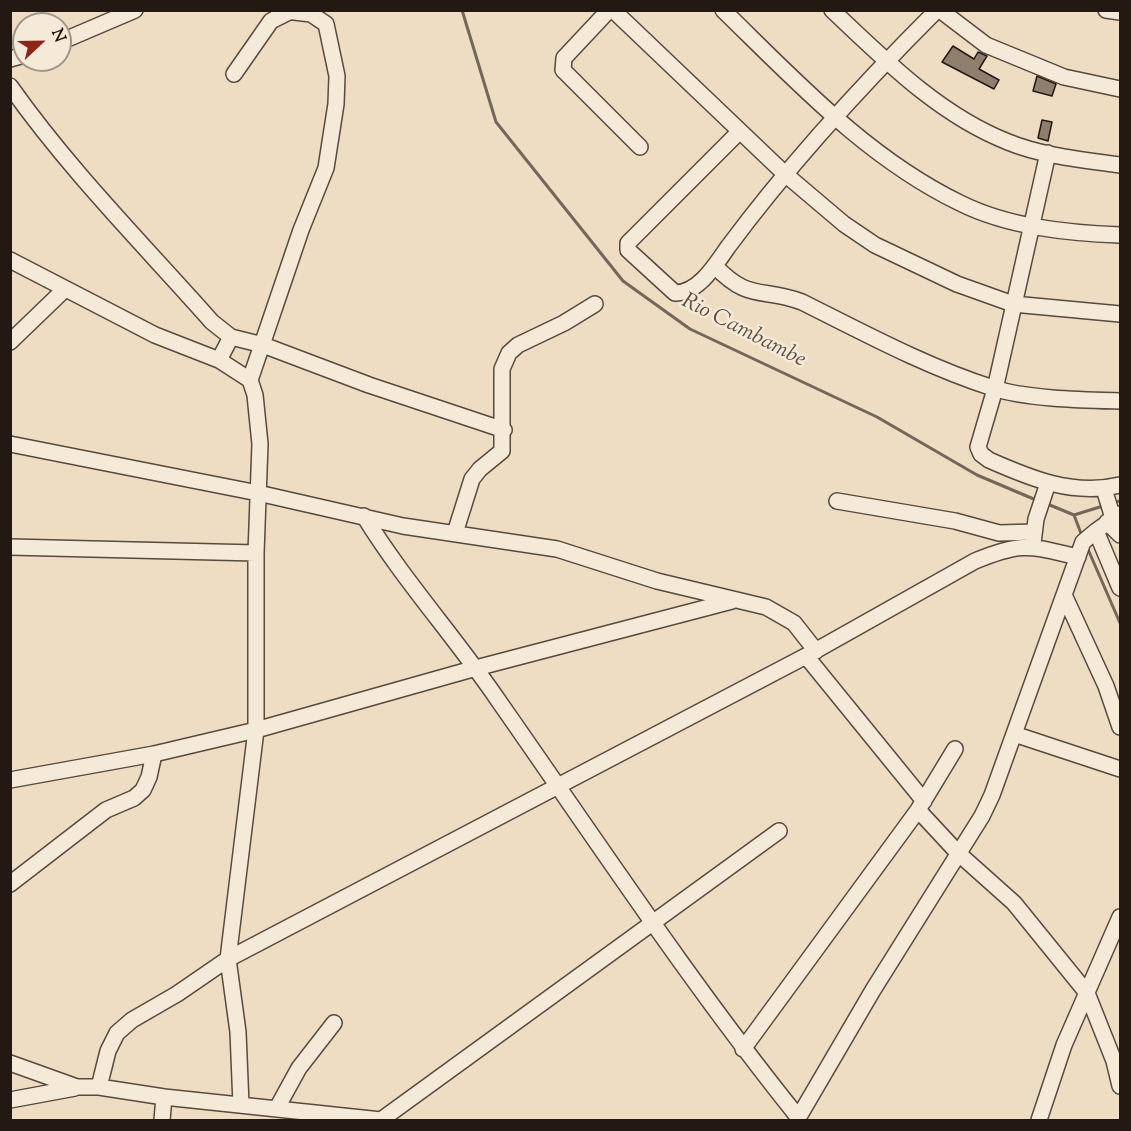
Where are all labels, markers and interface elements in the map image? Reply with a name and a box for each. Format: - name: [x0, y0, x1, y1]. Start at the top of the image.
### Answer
- north arrow: [12, 12, 72, 72]
- text: N: [44, 26, 70, 46]
- water label: Rio Cambambe: [676, 289, 810, 375]

